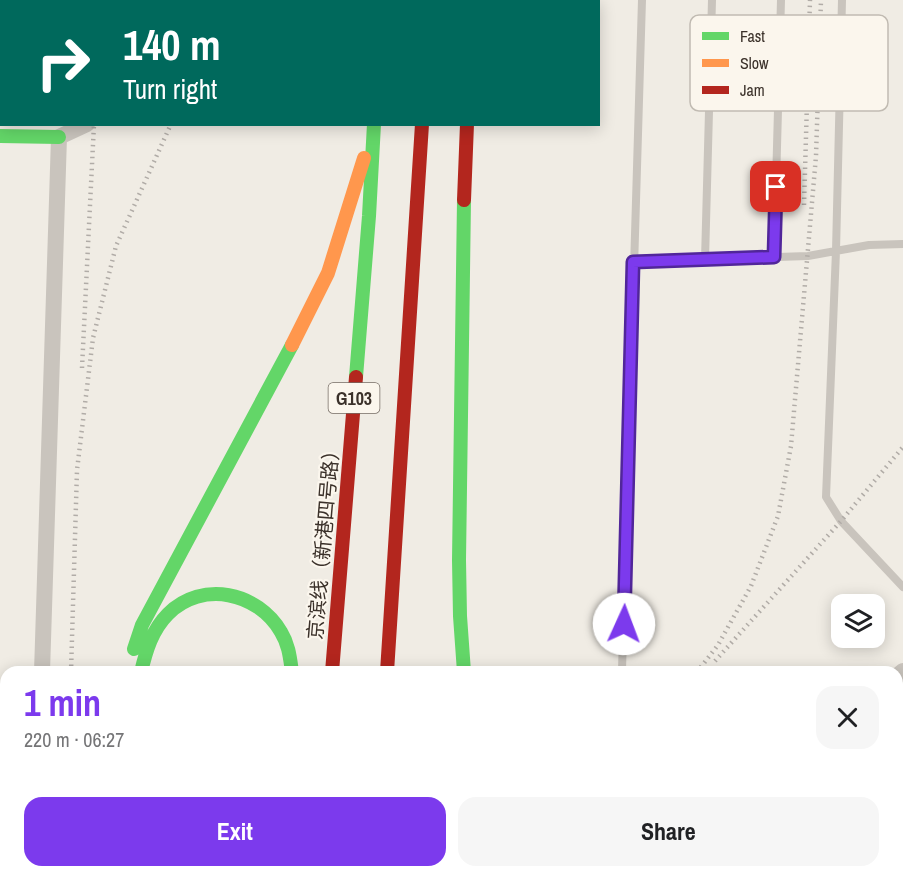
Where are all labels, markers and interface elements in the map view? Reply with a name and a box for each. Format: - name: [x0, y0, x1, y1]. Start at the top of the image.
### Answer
- legend: [690, 15, 888, 111]
- text: 140 m: [123, 17, 221, 73]
- icon: right: [24, 24, 102, 102]
- text: Fast: [740, 25, 765, 47]
- text: Slow: [740, 52, 769, 74]
- text: Turn right: [123, 71, 217, 107]
- text: Jam: [740, 79, 765, 101]
- pin: [750, 161, 801, 212]
- icon: arrive: [759, 170, 792, 203]
- road number: G103: [328, 383, 380, 413]
- street label: 京滨线（新港四号路）: [301, 439, 345, 641]
- position arrow: [592, 592, 656, 656]
- map controls: [831, 594, 885, 648]
- button: layers: [831, 594, 885, 648]
- text: 1 min: [24, 679, 101, 727]
- button: close: [816, 686, 879, 749]
- text: 220 m · 06:27: [24, 726, 124, 753]
- button: Exit: [24, 797, 446, 866]
- button: Share: [458, 797, 879, 866]

